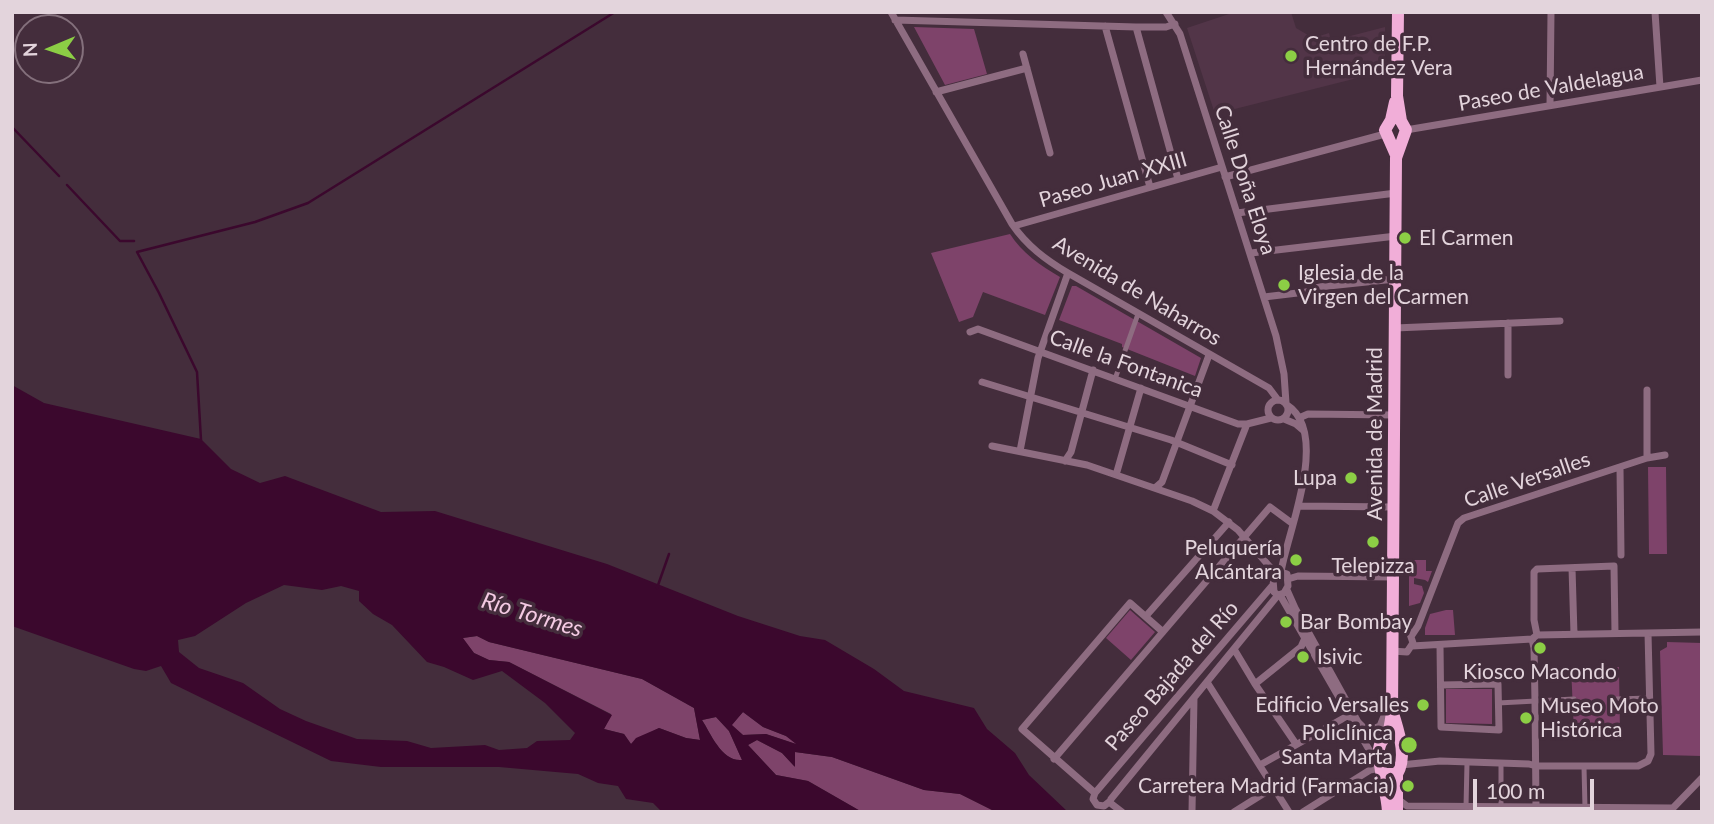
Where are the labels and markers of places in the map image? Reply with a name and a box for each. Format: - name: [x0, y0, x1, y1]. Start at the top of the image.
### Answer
- place label: Centro de F.P. Hernández Vera: [1305, 31, 1453, 81]
- marker: Centro de F.P. Hernández Vera: [1283, 48, 1299, 64]
- place label: El Carmen: [1419, 225, 1514, 251]
- marker: El Carmen: [1397, 230, 1413, 246]
- place label: Iglesia de la Virgen del Carmen: [1298, 260, 1469, 310]
- marker: Iglesia de la Virgen del Carmen: [1276, 277, 1292, 293]
- place label: Lupa: [1293, 465, 1337, 491]
- marker: Lupa: [1343, 470, 1359, 486]
- marker: Telepizza: [1365, 534, 1381, 550]
- place label: Peluquería Alcántara: [1185, 535, 1282, 585]
- marker: Peluquería Alcántara: [1288, 552, 1304, 568]
- place label: Telepizza: [1331, 553, 1415, 579]
- place label: Bar Bombay: [1300, 609, 1412, 635]
- marker: Bar Bombay: [1278, 614, 1294, 630]
- marker: Kiosco Macondo: [1532, 640, 1548, 656]
- place label: Isivic: [1317, 644, 1363, 670]
- marker: Isivic: [1295, 649, 1311, 665]
- place label: Kiosco Macondo: [1463, 659, 1617, 685]
- place label: Edificio Versalles: [1255, 692, 1409, 718]
- place label: Museo Moto Histórica: [1540, 693, 1659, 743]
- marker: Edificio Versalles: [1415, 697, 1431, 713]
- marker: Museo Moto Histórica: [1518, 710, 1534, 726]
- place label: Policlínica Santa Marta: [1281, 720, 1393, 770]
- marker: Policlínica Santa Marta: [1399, 735, 1419, 755]
- place label: Carretera Madrid (Farmacia): [1138, 773, 1394, 799]
- marker: Carretera Madrid (Farmacia): [1400, 778, 1416, 794]

